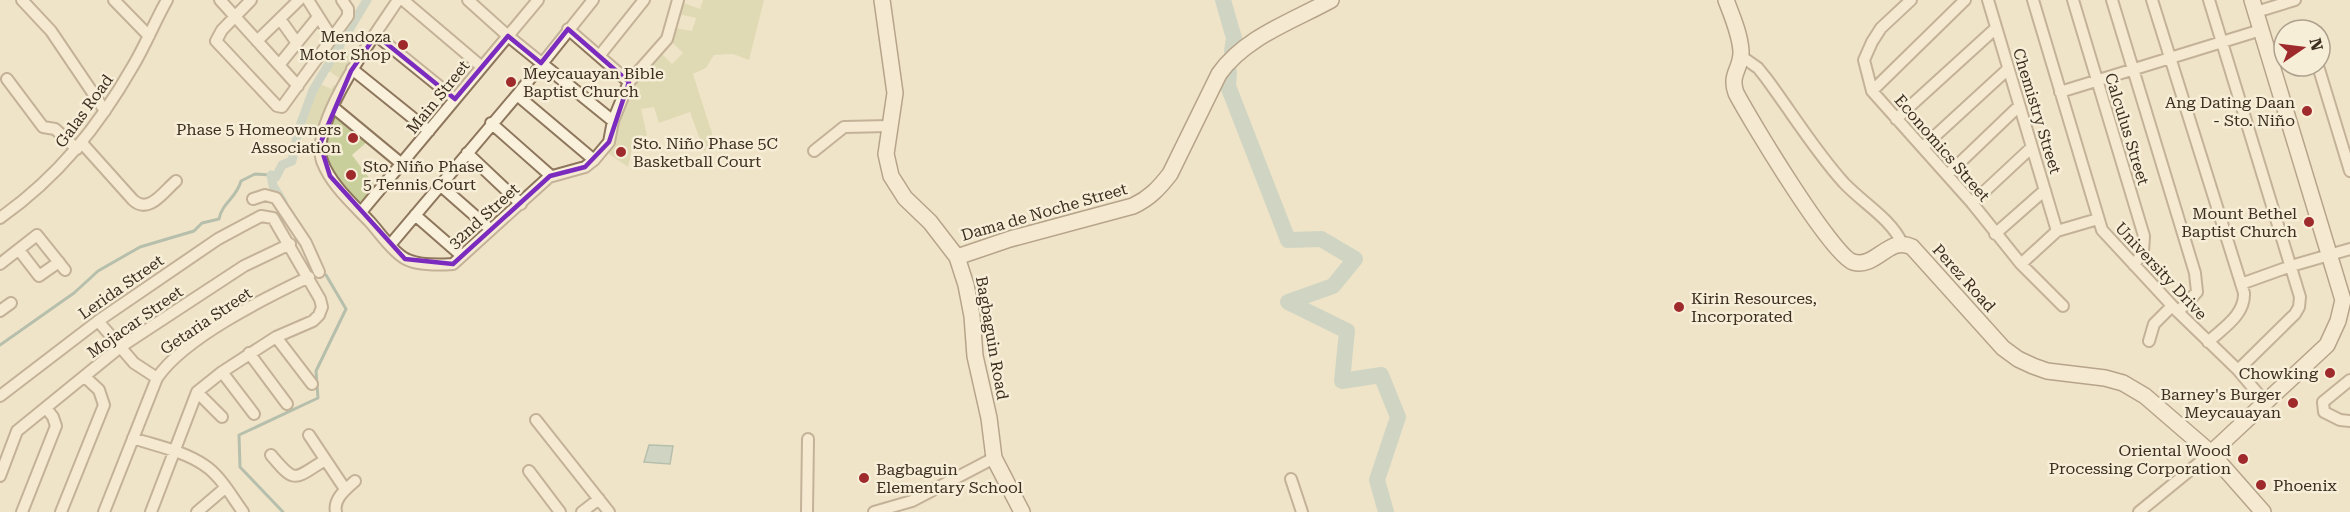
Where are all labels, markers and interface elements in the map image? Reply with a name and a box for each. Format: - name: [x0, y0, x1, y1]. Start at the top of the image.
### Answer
- north arrow: [2272, 18, 2332, 78]
- place label: Mendoza Motor Shop: [299, 27, 391, 64]
- text: N: [2305, 36, 2327, 53]
- marker: Mendoza Motor Shop: [396, 38, 410, 52]
- street label: Chemistry Street: [2009, 46, 2065, 176]
- street label: Main Street: [403, 56, 473, 138]
- place label: Meycauayan Bible Baptist Church: [523, 64, 664, 101]
- street label: Galas Road: [51, 71, 117, 151]
- street label: Calculus Street: [2101, 71, 2153, 188]
- marker: Meycauayan Bible Baptist Church: [504, 75, 518, 89]
- street label: Economics Street: [1890, 91, 1994, 205]
- place label: Ang Dating Daan - Sto. Niño: [2165, 93, 2295, 130]
- marker: Ang Dating Daan - Sto. Niño: [2300, 104, 2314, 118]
- place label: Phase 5 Homeowners Association: [176, 120, 341, 157]
- marker: Phase 5 Homeowners Association: [346, 131, 360, 145]
- place label: Sto. Niño Phase 5C Basketball Court: [633, 134, 778, 171]
- marker: Sto. Niño Phase 5C Basketball Court: [614, 145, 628, 159]
- place label: Sto. Niño Phase 5 Tennis Court: [363, 157, 484, 194]
- marker: Sto. Niño Phase 5 Tennis Court: [344, 168, 358, 182]
- street label: 32nd Street: [445, 179, 523, 253]
- street label: Dama de Noche Street: [959, 179, 1129, 245]
- place label: Mount Bethel Baptist Church: [2181, 204, 2297, 241]
- marker: Mount Bethel Baptist Church: [2302, 215, 2316, 229]
- street label: University Drive: [2111, 218, 2211, 324]
- street label: Perez Road: [1929, 240, 1999, 316]
- street label: Lerida Street: [75, 251, 167, 323]
- street label: Bagbaguin Road: [972, 275, 1012, 401]
- street label: Mojacar Street: [84, 282, 186, 362]
- street label: Getaria Street: [157, 283, 255, 359]
- place label: Kirin Resources, Incorporated: [1691, 289, 1817, 326]
- marker: Kirin Resources, Incorporated: [1672, 300, 1686, 314]
- place label: Chowking: [2239, 364, 2319, 383]
- marker: Chowking: [2323, 366, 2337, 380]
- place label: Barney's Burger Meycauayan: [2160, 385, 2281, 422]
- marker: Barney's Burger Meycauayan: [2286, 396, 2300, 410]
- place label: Oriental Wood Processing Corporation: [2049, 441, 2231, 478]
- marker: Oriental Wood Processing Corporation: [2236, 452, 2250, 466]
- place label: Bagbaguin Elementary School: [876, 460, 1023, 497]
- marker: Bagbaguin Elementary School: [857, 471, 871, 485]
- place label: Phoenix: [2273, 476, 2338, 495]
- marker: Phoenix: [2254, 478, 2268, 492]

